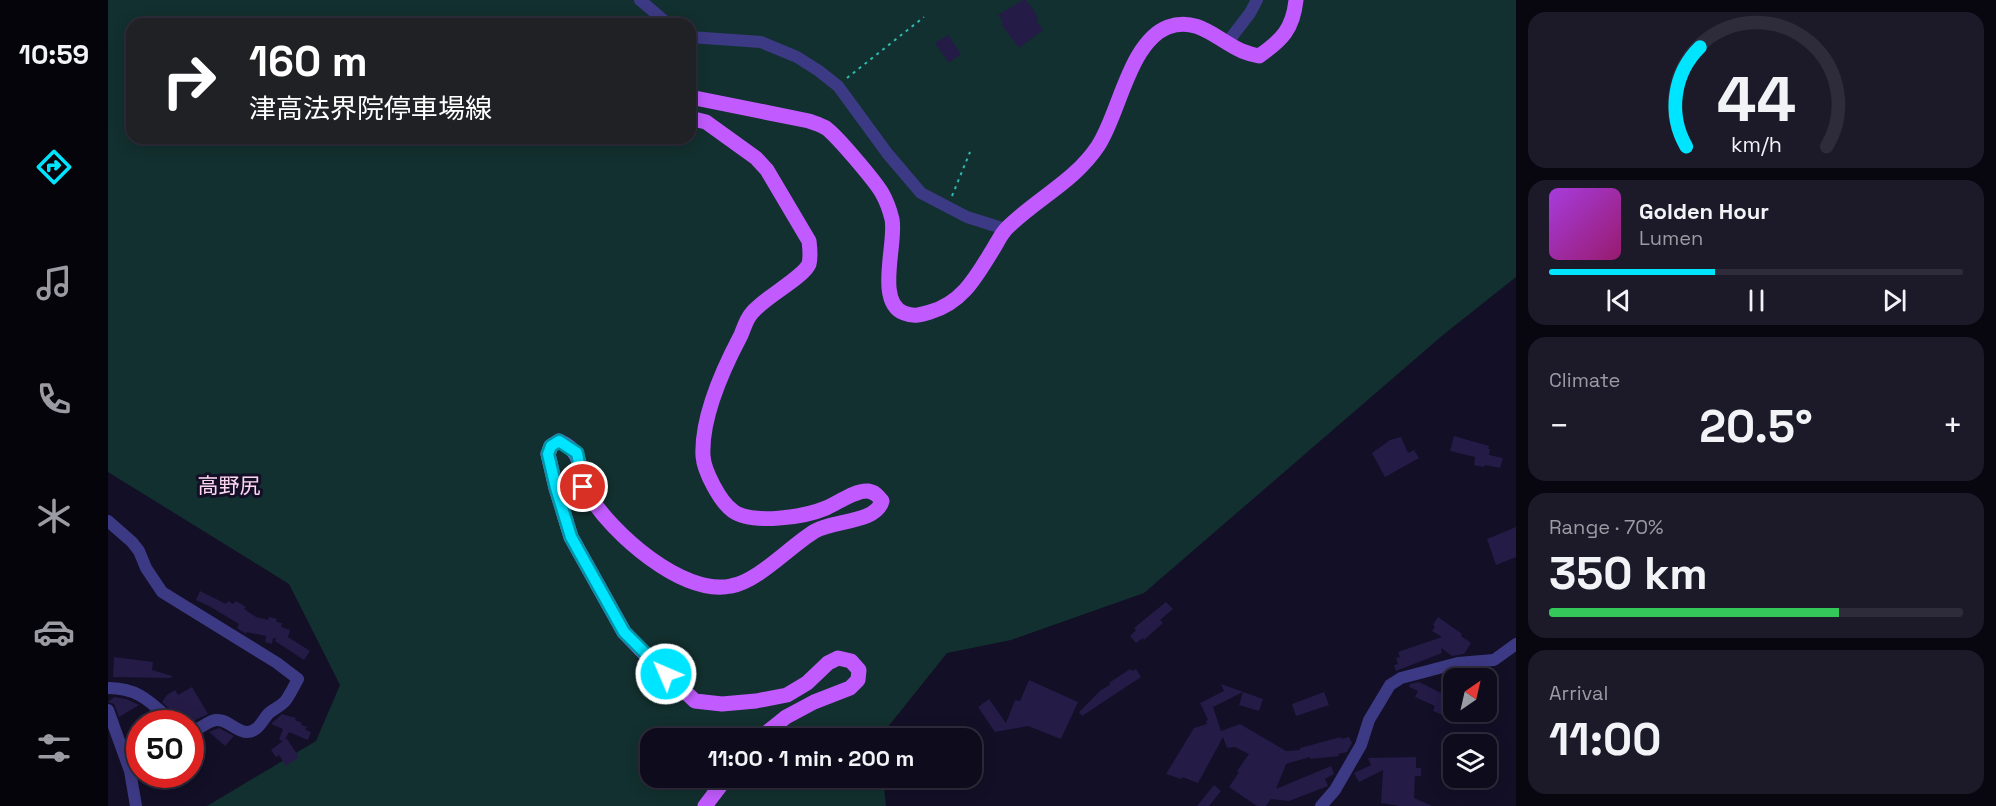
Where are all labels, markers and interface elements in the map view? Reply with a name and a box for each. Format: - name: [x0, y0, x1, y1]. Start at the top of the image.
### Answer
- text: 160 m: [249, 35, 368, 88]
- text: 10:59: [19, 37, 89, 72]
- icon: right: [150, 42, 228, 120]
- text: 44: [1716, 60, 1796, 139]
- text: 津高法界院停車場線: [249, 91, 492, 126]
- text: km/h: [1730, 131, 1782, 158]
- icon: directions: [33, 146, 75, 188]
- text: Golden Hour: [1639, 197, 1769, 225]
- text: Lumen: [1639, 225, 1703, 251]
- icon: music: [33, 262, 75, 304]
- icon: previous: [1602, 284, 1635, 317]
- icon: pause: [1740, 284, 1773, 317]
- icon: next: [1878, 284, 1911, 317]
- text: Climate: [1549, 367, 1620, 393]
- icon: phone: [33, 378, 75, 420]
- text: 20.5°: [1699, 398, 1813, 455]
- text: −: [1549, 405, 1569, 447]
- text: +: [1943, 405, 1963, 447]
- pin: [557, 461, 608, 512]
- icon: arrive: [566, 470, 599, 503]
- district label: 高野尻: [198, 472, 261, 499]
- icon: climate: [33, 495, 75, 537]
- text: Range · 70%: [1549, 514, 1663, 540]
- text: 350 km: [1549, 545, 1708, 602]
- icon: car: [33, 611, 75, 653]
- position arrow: [634, 642, 698, 706]
- north arrow: [1443, 668, 1497, 722]
- map controls: [1443, 668, 1497, 788]
- text: Arrival: [1549, 680, 1608, 706]
- speed limit sign: 50: [126, 710, 204, 788]
- text: 11:00: [1549, 711, 1661, 768]
- icon: filters: [33, 727, 75, 769]
- button: layers: [1443, 734, 1497, 788]
- text: 11:00 · 1 min · 200 m: [708, 744, 914, 772]

